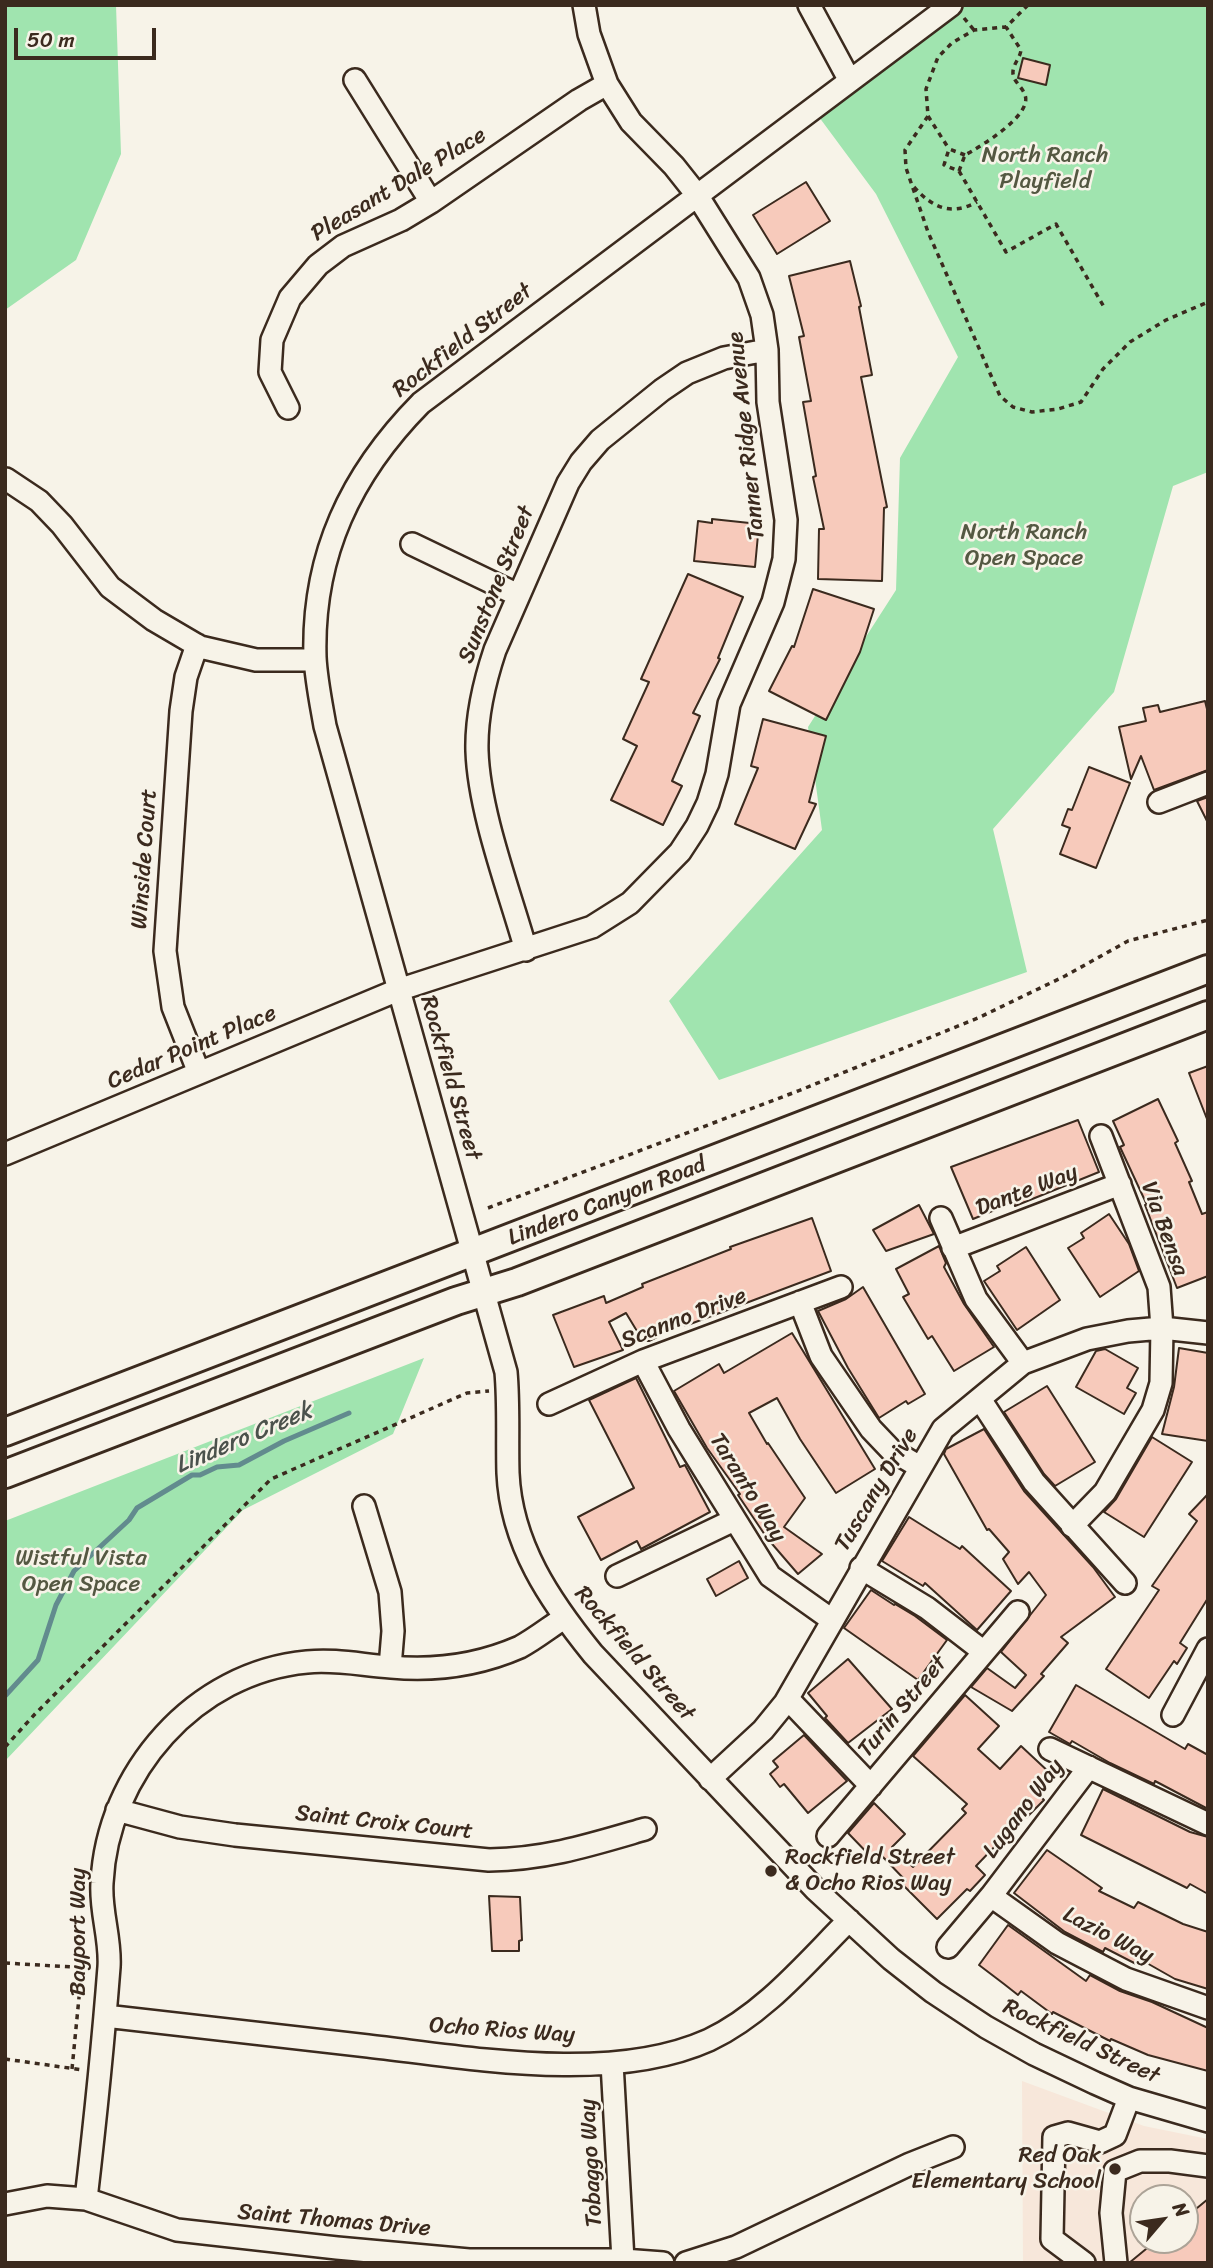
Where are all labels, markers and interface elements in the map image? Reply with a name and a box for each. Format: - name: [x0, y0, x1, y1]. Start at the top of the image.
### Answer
- scale bar: [18, 14, 159, 58]
- text: 50 m: [27, 21, 75, 59]
- street label: Pleasant Dale Place: [306, 122, 492, 248]
- park label: North Ranch Playfield: [982, 142, 1108, 196]
- street label: Rockfield Street: [388, 278, 538, 404]
- street label: Tanner Ridge Avenue: [722, 330, 772, 542]
- street label: Sunstone Street: [453, 502, 541, 668]
- park label: North Ranch Open Space: [961, 519, 1087, 573]
- street label: Winside Court: [126, 788, 164, 930]
- street label: Rockfield Street: [413, 993, 487, 1163]
- street label: Cedar Point Place: [103, 1000, 281, 1096]
- street label: Lindero Canyon Road: [504, 1152, 710, 1252]
- street label: Dante Way: [972, 1159, 1082, 1223]
- street label: Via Bensa: [1134, 1178, 1194, 1280]
- street label: Scanno Drive: [617, 1282, 751, 1356]
- water label: Lindero Creek: [171, 1397, 317, 1481]
- street label: Tuscany Drive: [829, 1423, 925, 1557]
- street label: Taranto Way: [703, 1428, 791, 1548]
- park label: Wistful Vista Open Space: [15, 1545, 147, 1599]
- street label: Rockfield Street: [568, 1581, 700, 1727]
- street label: Turin Street: [853, 1651, 953, 1763]
- street label: Lugano Way: [978, 1754, 1070, 1864]
- street label: Saint Croix Court: [294, 1800, 474, 1846]
- place label: Rockfield Street & Ocho Rios Way: [785, 1844, 955, 1898]
- marker: Rockfield Street & Ocho Rios Way: [763, 1863, 779, 1879]
- street label: Bayport Way: [65, 1868, 93, 1996]
- street label: Lazio Way: [1058, 1901, 1158, 1971]
- street label: Rockfield Street: [998, 1994, 1164, 2090]
- street label: Ocho Rios Way: [428, 2012, 576, 2050]
- street label: Tobaggo Way: [575, 2098, 609, 2228]
- place label: Red Oak Elementary School: [911, 2142, 1101, 2196]
- marker: Red Oak Elementary School: [1107, 2161, 1123, 2177]
- north arrow: [1129, 2184, 1199, 2254]
- text: N: [1163, 2196, 1199, 2223]
- street label: Saint Thomas Drive: [236, 2199, 432, 2243]

